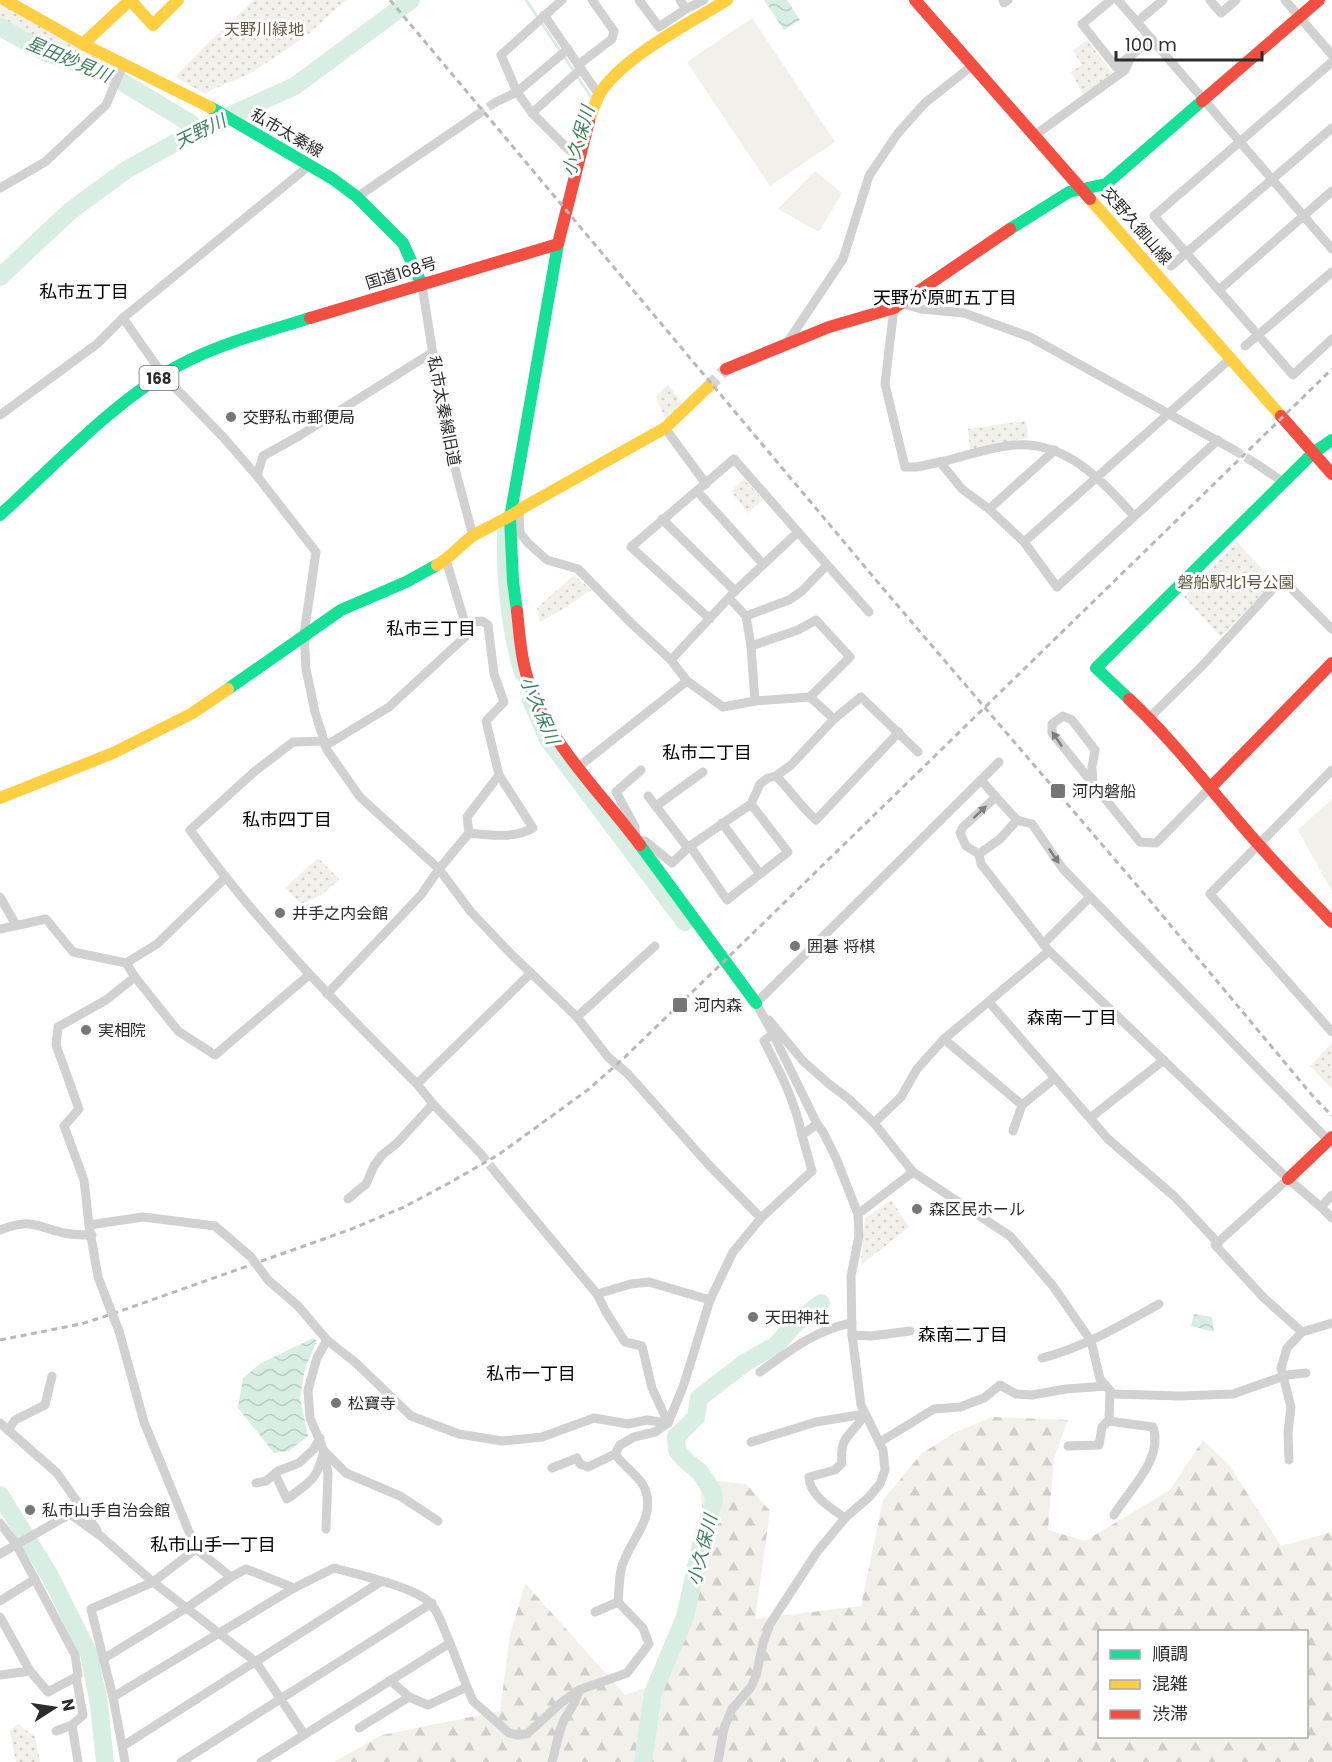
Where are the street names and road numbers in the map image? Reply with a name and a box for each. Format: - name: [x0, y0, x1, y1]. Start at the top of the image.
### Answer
- street label: 私市太秦線: [247, 103, 327, 163]
- street label: 交野久御山線: [1097, 182, 1177, 270]
- street label: 国道168号: [363, 251, 439, 295]
- street label: 私市太秦線旧道: [422, 354, 466, 468]
- road number: 168: [140, 366, 178, 390]

